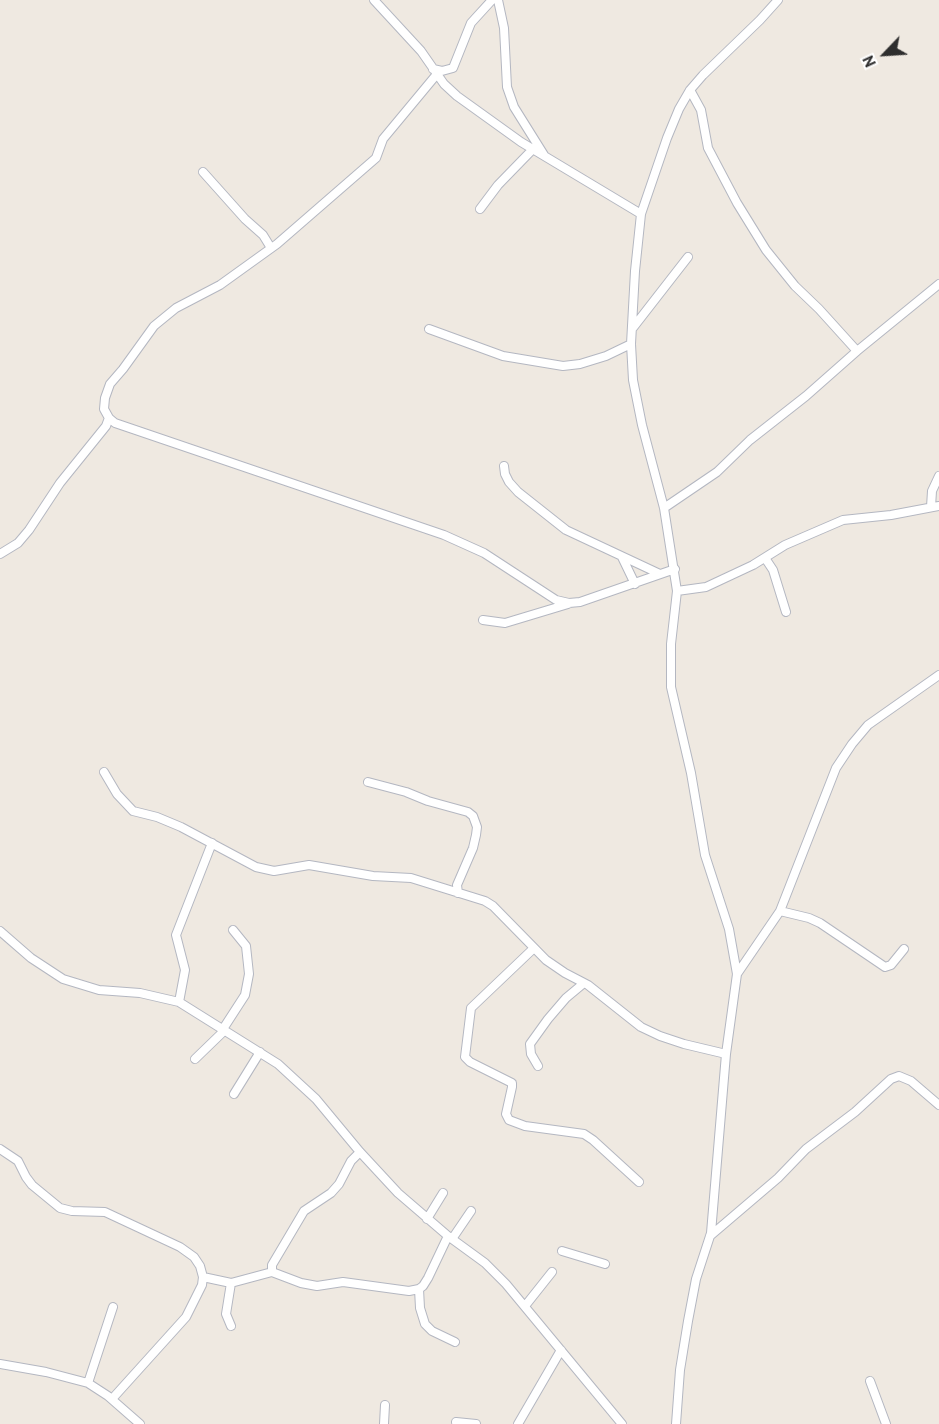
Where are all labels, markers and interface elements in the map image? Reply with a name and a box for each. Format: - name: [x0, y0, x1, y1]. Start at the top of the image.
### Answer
- north arrow: [855, 24, 915, 84]
- text: N: [857, 53, 880, 71]

